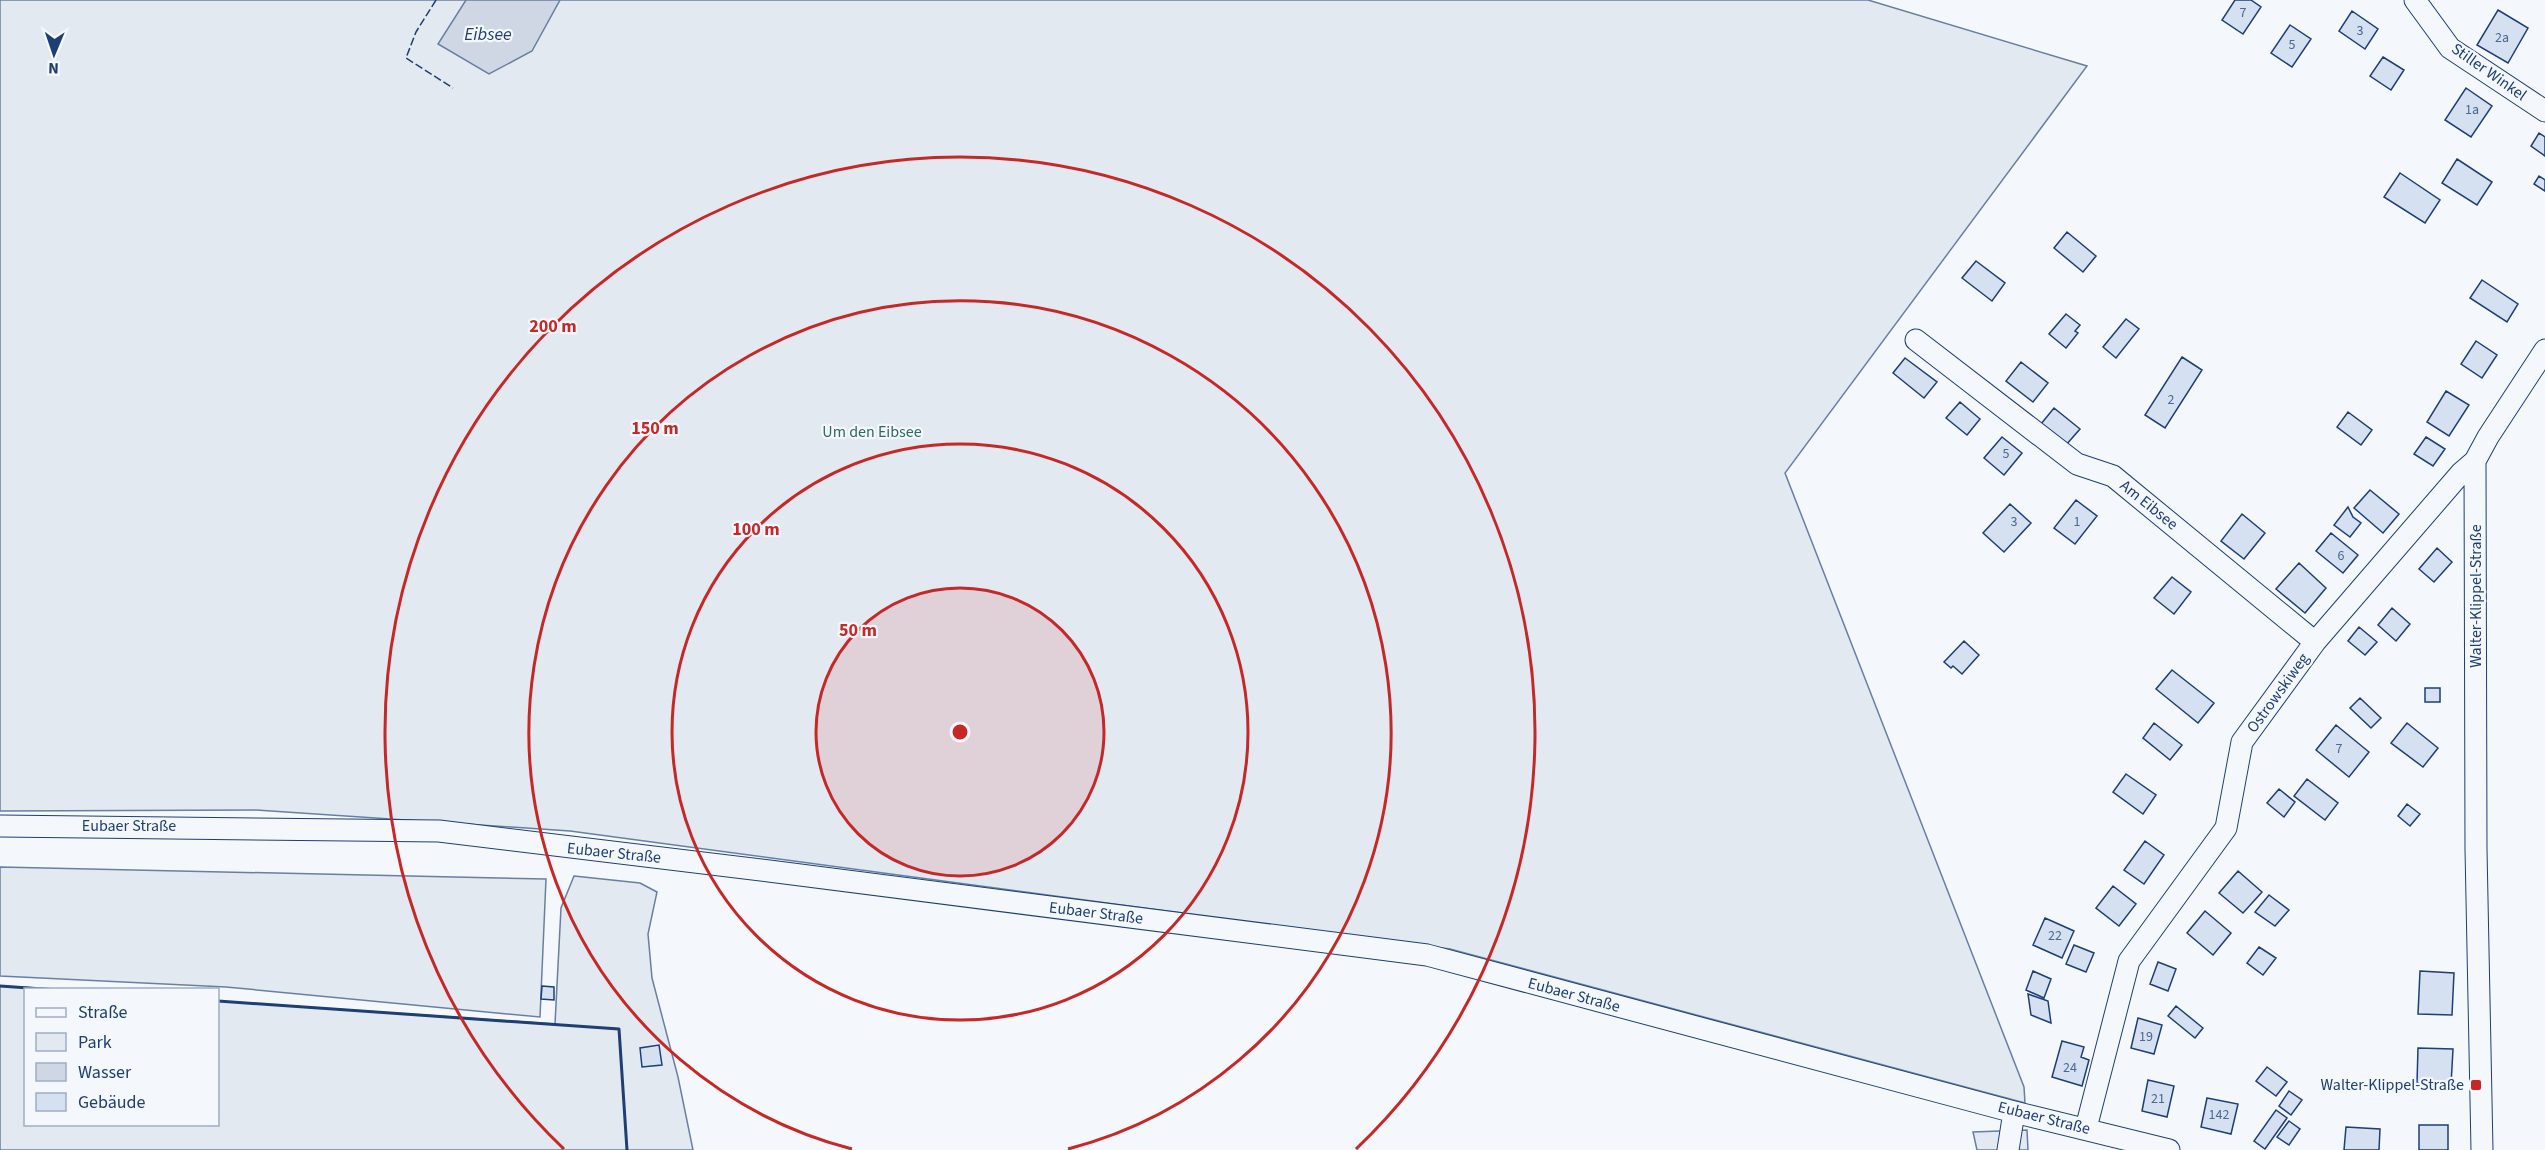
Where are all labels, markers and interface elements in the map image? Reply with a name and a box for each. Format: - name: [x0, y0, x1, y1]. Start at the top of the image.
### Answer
- house number: 7: [2240, 3, 2247, 23]
- house number: 3: [2357, 21, 2364, 41]
- water label: Eibsee: [464, 22, 512, 47]
- north arrow: [24, 24, 84, 84]
- house number: 2a: [2495, 28, 2509, 48]
- house number: 5: [2289, 35, 2296, 55]
- street label: Stiller Winkel: [2447, 38, 2531, 106]
- text: N: [48, 57, 59, 79]
- house number: 1a: [2465, 100, 2479, 120]
- text: 200 m: [529, 314, 577, 339]
- house number: 2: [2168, 390, 2175, 410]
- text: 150 m: [631, 416, 679, 441]
- park label: Um den Eibsee: [822, 421, 922, 443]
- house number: 5: [2003, 444, 2010, 464]
- street label: Am Eibsee: [2115, 475, 2183, 535]
- house number: 3: [2011, 512, 2018, 532]
- house number: 1: [2074, 512, 2081, 532]
- text: 100 m: [732, 517, 780, 542]
- street label: Walter-Klippel-Straße: [2465, 524, 2487, 668]
- house number: 6: [2338, 546, 2345, 566]
- text: 50 m: [839, 618, 877, 643]
- street label: Ostrowskiweg: [2242, 649, 2314, 737]
- centre of rings: [950, 722, 970, 742]
- house number: 7: [2336, 739, 2343, 759]
- street label: Eubaer Straße: [82, 815, 176, 837]
- street label: Eubaer Straße: [566, 837, 662, 869]
- street label: Eubaer Straße: [1048, 896, 1144, 930]
- house number: 22: [2048, 926, 2062, 946]
- street label: Eubaer Straße: [1526, 972, 1623, 1018]
- legend: [24, 988, 219, 1126]
- text: Straße: [78, 1000, 128, 1025]
- house number: 19: [2139, 1027, 2153, 1047]
- text: Park: [78, 1030, 112, 1055]
- house number: 24: [2063, 1058, 2077, 1078]
- text: Wasser: [78, 1060, 132, 1085]
- place label: Walter-Klippel-Straße: [2321, 1074, 2464, 1096]
- marker: Walter-Klippel-Straße: [2469, 1078, 2483, 1092]
- house number: 21: [2151, 1089, 2165, 1109]
- text: Gebäude: [78, 1090, 146, 1115]
- street label: Eubaer Straße: [1995, 1096, 2093, 1140]
- house number: 142: [2209, 1105, 2229, 1125]

